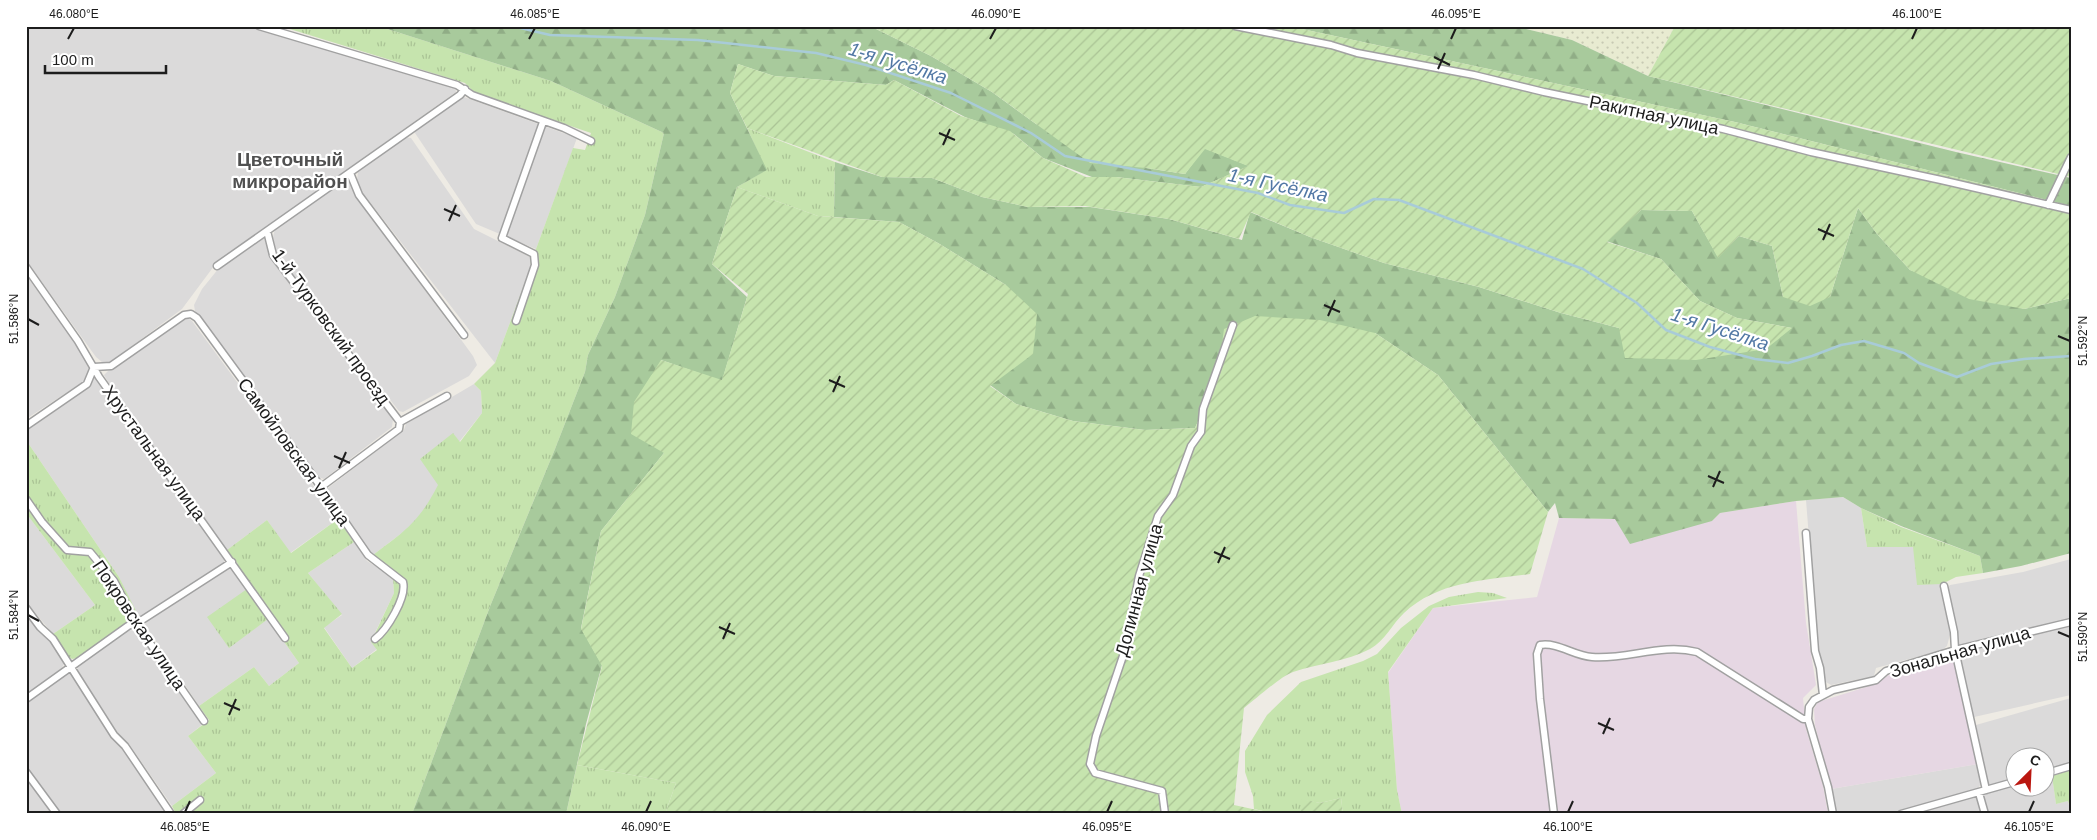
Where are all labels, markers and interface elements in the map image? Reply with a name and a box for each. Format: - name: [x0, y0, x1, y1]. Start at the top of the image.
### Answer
- text: 46.080°E: [49, 7, 99, 21]
- text: 46.085°E: [510, 7, 560, 21]
- text: 46.090°E: [971, 7, 1021, 21]
- text: 46.095°E: [1431, 7, 1481, 21]
- text: 46.100°E: [1892, 7, 1942, 21]
- water label: 1-я Гусёлка: [846, 38, 950, 88]
- scale bar: [45, 42, 166, 74]
- text: 100 m: [52, 51, 94, 68]
- street label: Ракитная улица: [1587, 92, 1721, 139]
- district label: Цветочный микрорайон: [232, 149, 348, 192]
- water label: 1-я Гусёлка: [1226, 164, 1330, 206]
- street label: 1-й Турковский проезд: [268, 245, 394, 409]
- text: 51.586°N: [7, 294, 21, 344]
- water label: 1-я Гусёлка: [1668, 303, 1772, 355]
- text: 51.592°N: [2076, 316, 2090, 366]
- street label: Самойловская улица: [234, 374, 355, 530]
- street label: Хрустальная улица: [98, 382, 210, 525]
- street label: Долинная улица: [1112, 520, 1167, 659]
- street label: Покровская улица: [88, 557, 190, 694]
- text: 51.584°N: [7, 590, 21, 640]
- text: 51.590°N: [2076, 612, 2090, 662]
- street label: Зональная улица: [1888, 622, 2033, 682]
- north arrow: [2004, 748, 2054, 798]
- text: С: [2027, 751, 2043, 769]
- text: 46.085°E: [160, 820, 210, 834]
- text: 46.090°E: [621, 820, 671, 834]
- text: 46.095°E: [1082, 820, 1132, 834]
- text: 46.100°E: [1543, 820, 1593, 834]
- text: 46.105°E: [2004, 820, 2054, 834]

